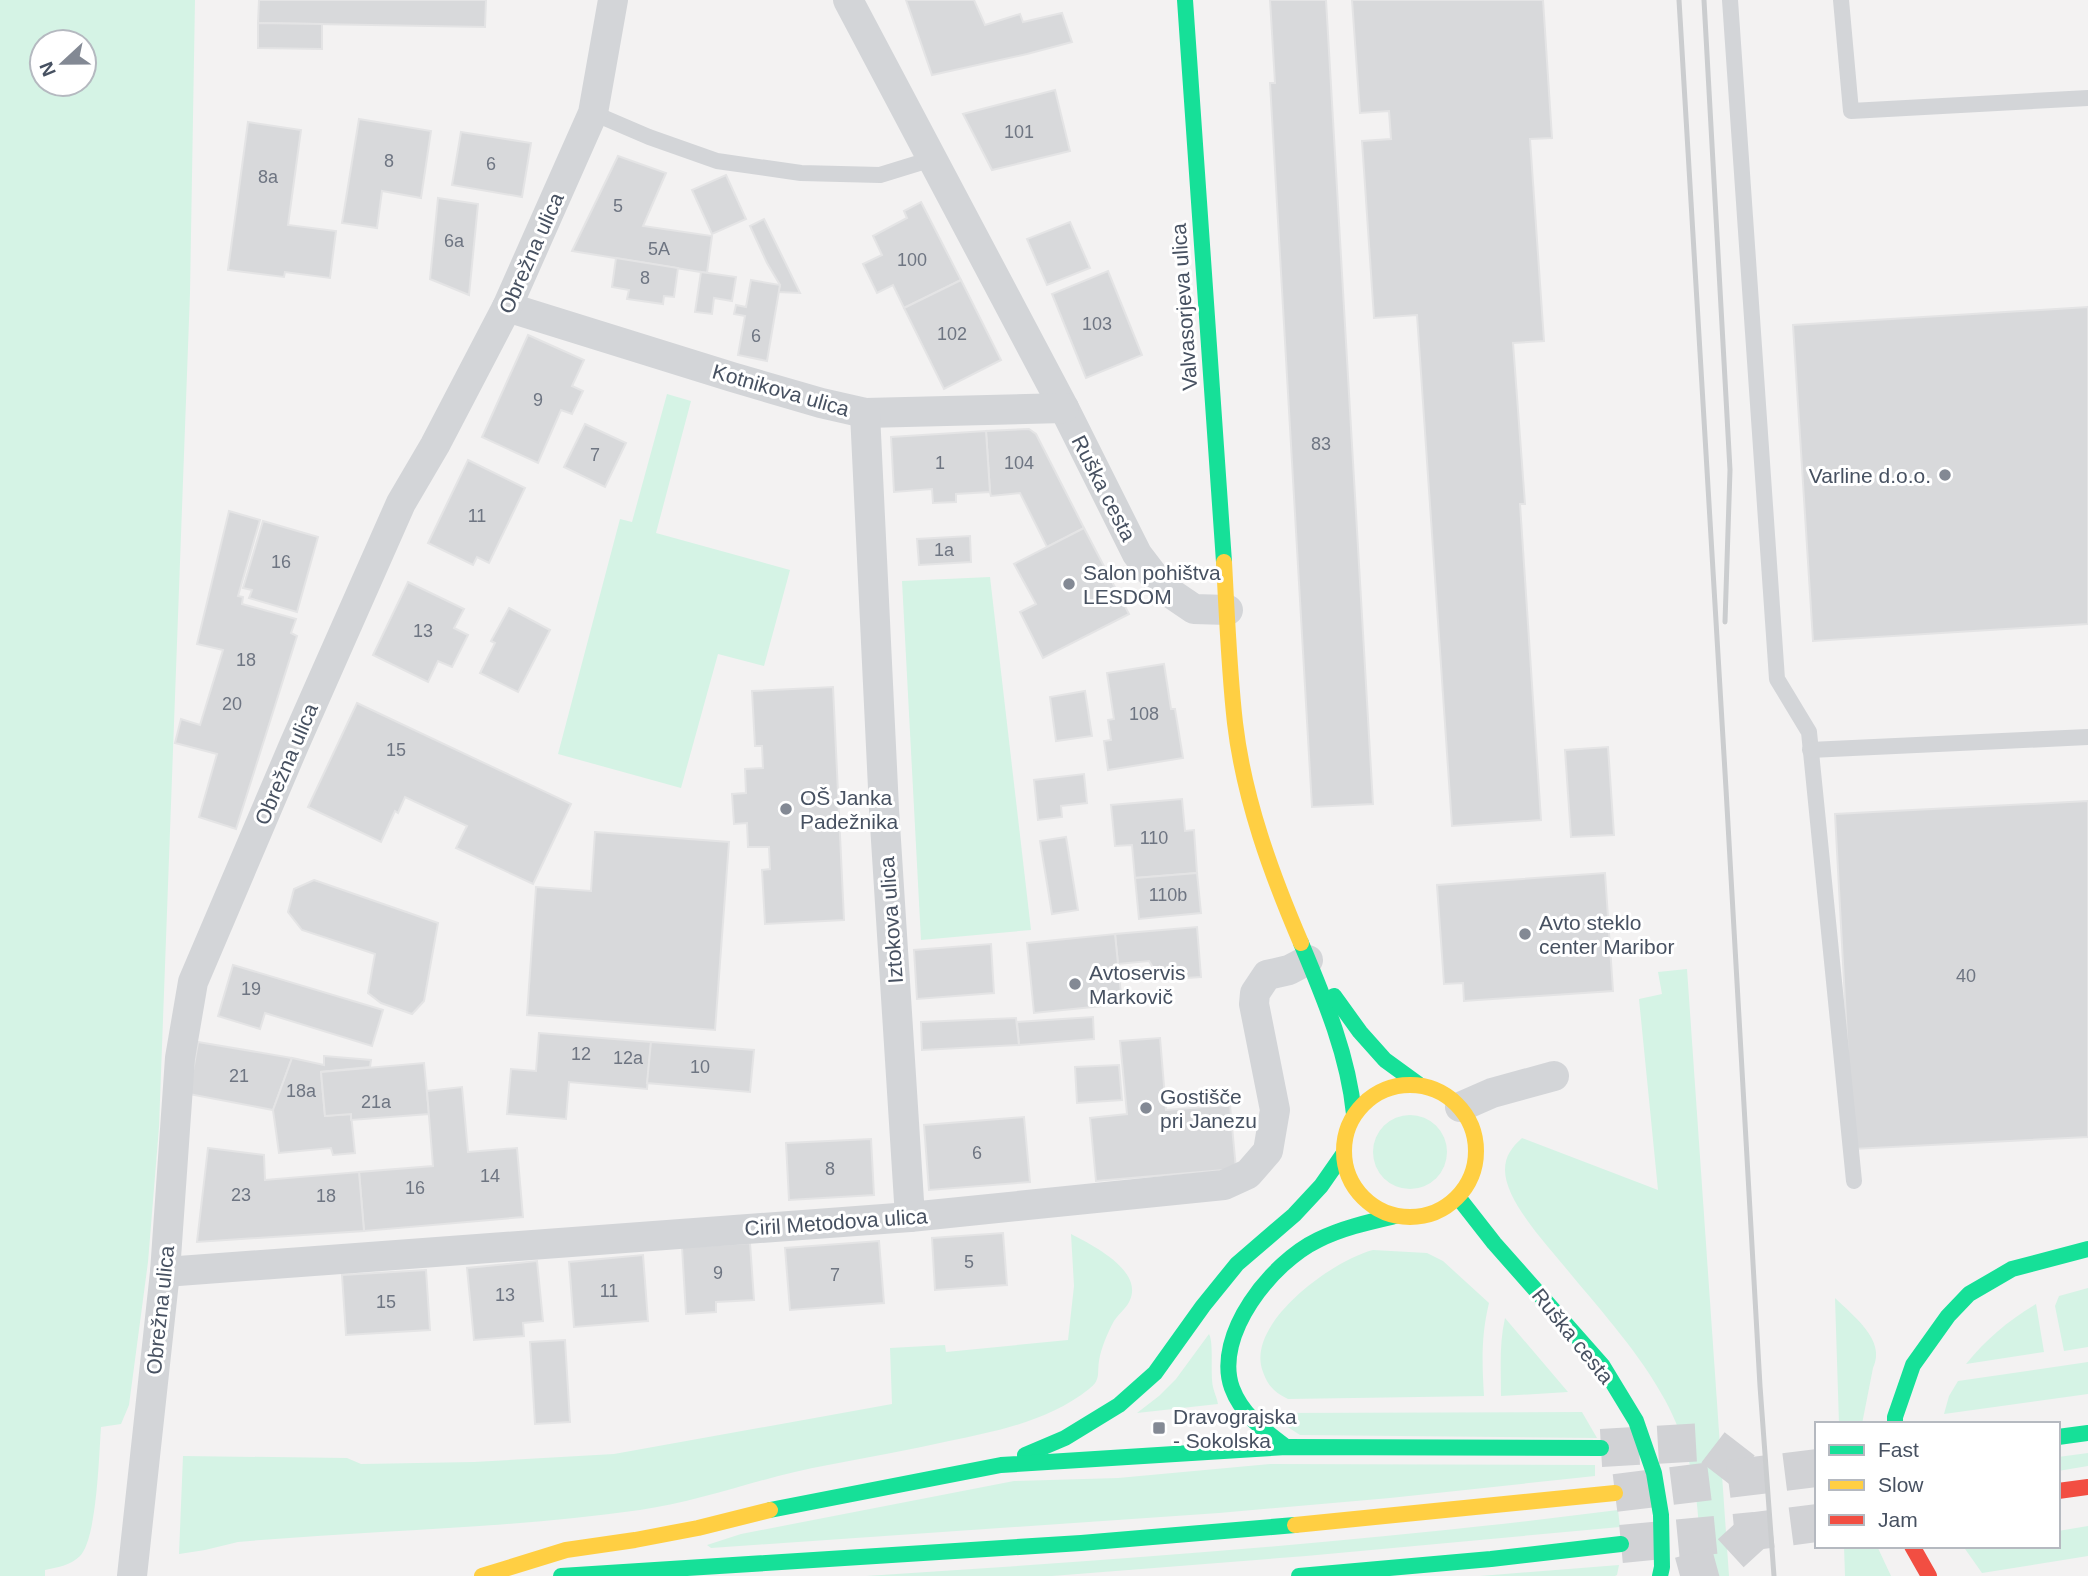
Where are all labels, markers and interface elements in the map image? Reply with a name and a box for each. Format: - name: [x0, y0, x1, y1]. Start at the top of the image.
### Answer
- north arrow: [28, 28, 98, 98]
- text: N: [35, 59, 60, 79]
- house number: 101: [1004, 122, 1034, 142]
- house number: 8: [384, 151, 394, 171]
- house number: 6: [486, 154, 496, 174]
- house number: 8a: [258, 167, 279, 187]
- street label: Obrežna ulica: [494, 189, 568, 317]
- house number: 5: [613, 196, 623, 216]
- street label: Valvasorjeva ulica: [1167, 222, 1201, 391]
- house number: 6a: [444, 231, 465, 251]
- house number: 5A: [648, 239, 670, 259]
- house number: 100: [897, 250, 927, 270]
- house number: 8: [640, 268, 650, 288]
- house number: 103: [1082, 314, 1112, 334]
- house number: 102: [937, 324, 967, 344]
- house number: 6: [751, 326, 761, 346]
- street label: Kotnikova ulica: [710, 359, 852, 421]
- house number: 9: [533, 390, 543, 410]
- street label: Ruška cesta: [1068, 431, 1141, 545]
- house number: 83: [1311, 434, 1331, 454]
- house number: 7: [590, 445, 600, 465]
- house number: 1: [935, 453, 945, 473]
- house number: 104: [1004, 453, 1034, 473]
- place label: Varline d.o.o.: [1809, 464, 1931, 487]
- marker: Varline d.o.o.: [1937, 467, 1953, 483]
- house number: 11: [468, 506, 486, 526]
- house number: 1a: [934, 540, 955, 560]
- house number: 16: [271, 552, 291, 572]
- place label: Salon pohištva LESDOM: [1083, 561, 1221, 608]
- marker: Salon pohištva LESDOM: [1061, 576, 1077, 592]
- house number: 13: [413, 621, 433, 641]
- house number: 18: [236, 650, 256, 670]
- house number: 20: [222, 694, 242, 714]
- street label: Obrežna ulica: [250, 700, 322, 828]
- house number: 108: [1129, 704, 1159, 724]
- house number: 15: [386, 740, 406, 760]
- place label: OŠ Janka Padežnika: [800, 786, 898, 833]
- marker: OŠ Janka Padežnika: [778, 801, 794, 817]
- house number: 110: [1140, 828, 1168, 848]
- street label: Iztokova ulica: [875, 855, 907, 984]
- house number: 110b: [1149, 885, 1187, 905]
- place label: Avto steklo center Maribor: [1539, 911, 1674, 958]
- marker: Avto steklo center Maribor: [1517, 926, 1533, 942]
- place label: Avtoservis Markovič: [1089, 961, 1185, 1008]
- house number: 40: [1956, 966, 1976, 986]
- marker: Avtoservis Markovič: [1067, 976, 1083, 992]
- house number: 19: [241, 979, 261, 999]
- house number: 12: [571, 1044, 591, 1064]
- house number: 12a: [613, 1048, 644, 1068]
- house number: 10: [690, 1057, 710, 1077]
- house number: 21: [229, 1066, 249, 1086]
- house number: 18a: [286, 1081, 317, 1101]
- place label: Gostišče pri Janezu: [1160, 1085, 1257, 1132]
- house number: 21a: [361, 1092, 392, 1112]
- marker: Gostišče pri Janezu: [1138, 1100, 1154, 1116]
- house number: 6: [972, 1143, 982, 1163]
- house number: 8: [825, 1159, 835, 1179]
- house number: 14: [480, 1166, 500, 1186]
- house number: 16: [405, 1178, 425, 1198]
- house number: 23: [231, 1185, 251, 1205]
- house number: 18: [316, 1186, 336, 1206]
- street label: Ciril Metodova ulica: [744, 1204, 929, 1240]
- street label: Obrežna ulica: [142, 1244, 178, 1376]
- house number: 5: [964, 1252, 974, 1272]
- house number: 9: [713, 1263, 723, 1283]
- house number: 7: [830, 1265, 840, 1285]
- house number: 11: [600, 1281, 618, 1301]
- street label: Ruška cesta: [1528, 1284, 1618, 1388]
- house number: 13: [495, 1285, 515, 1305]
- house number: 15: [376, 1292, 396, 1312]
- place label: Dravograjska - Sokolska: [1173, 1405, 1297, 1452]
- marker: Dravograjska - Sokolska: [1151, 1420, 1167, 1436]
- legend: [1815, 1422, 2060, 1548]
- text: Fast: [1878, 1438, 1919, 1461]
- text: Slow: [1878, 1473, 1924, 1496]
- text: Jam: [1878, 1508, 1918, 1531]

